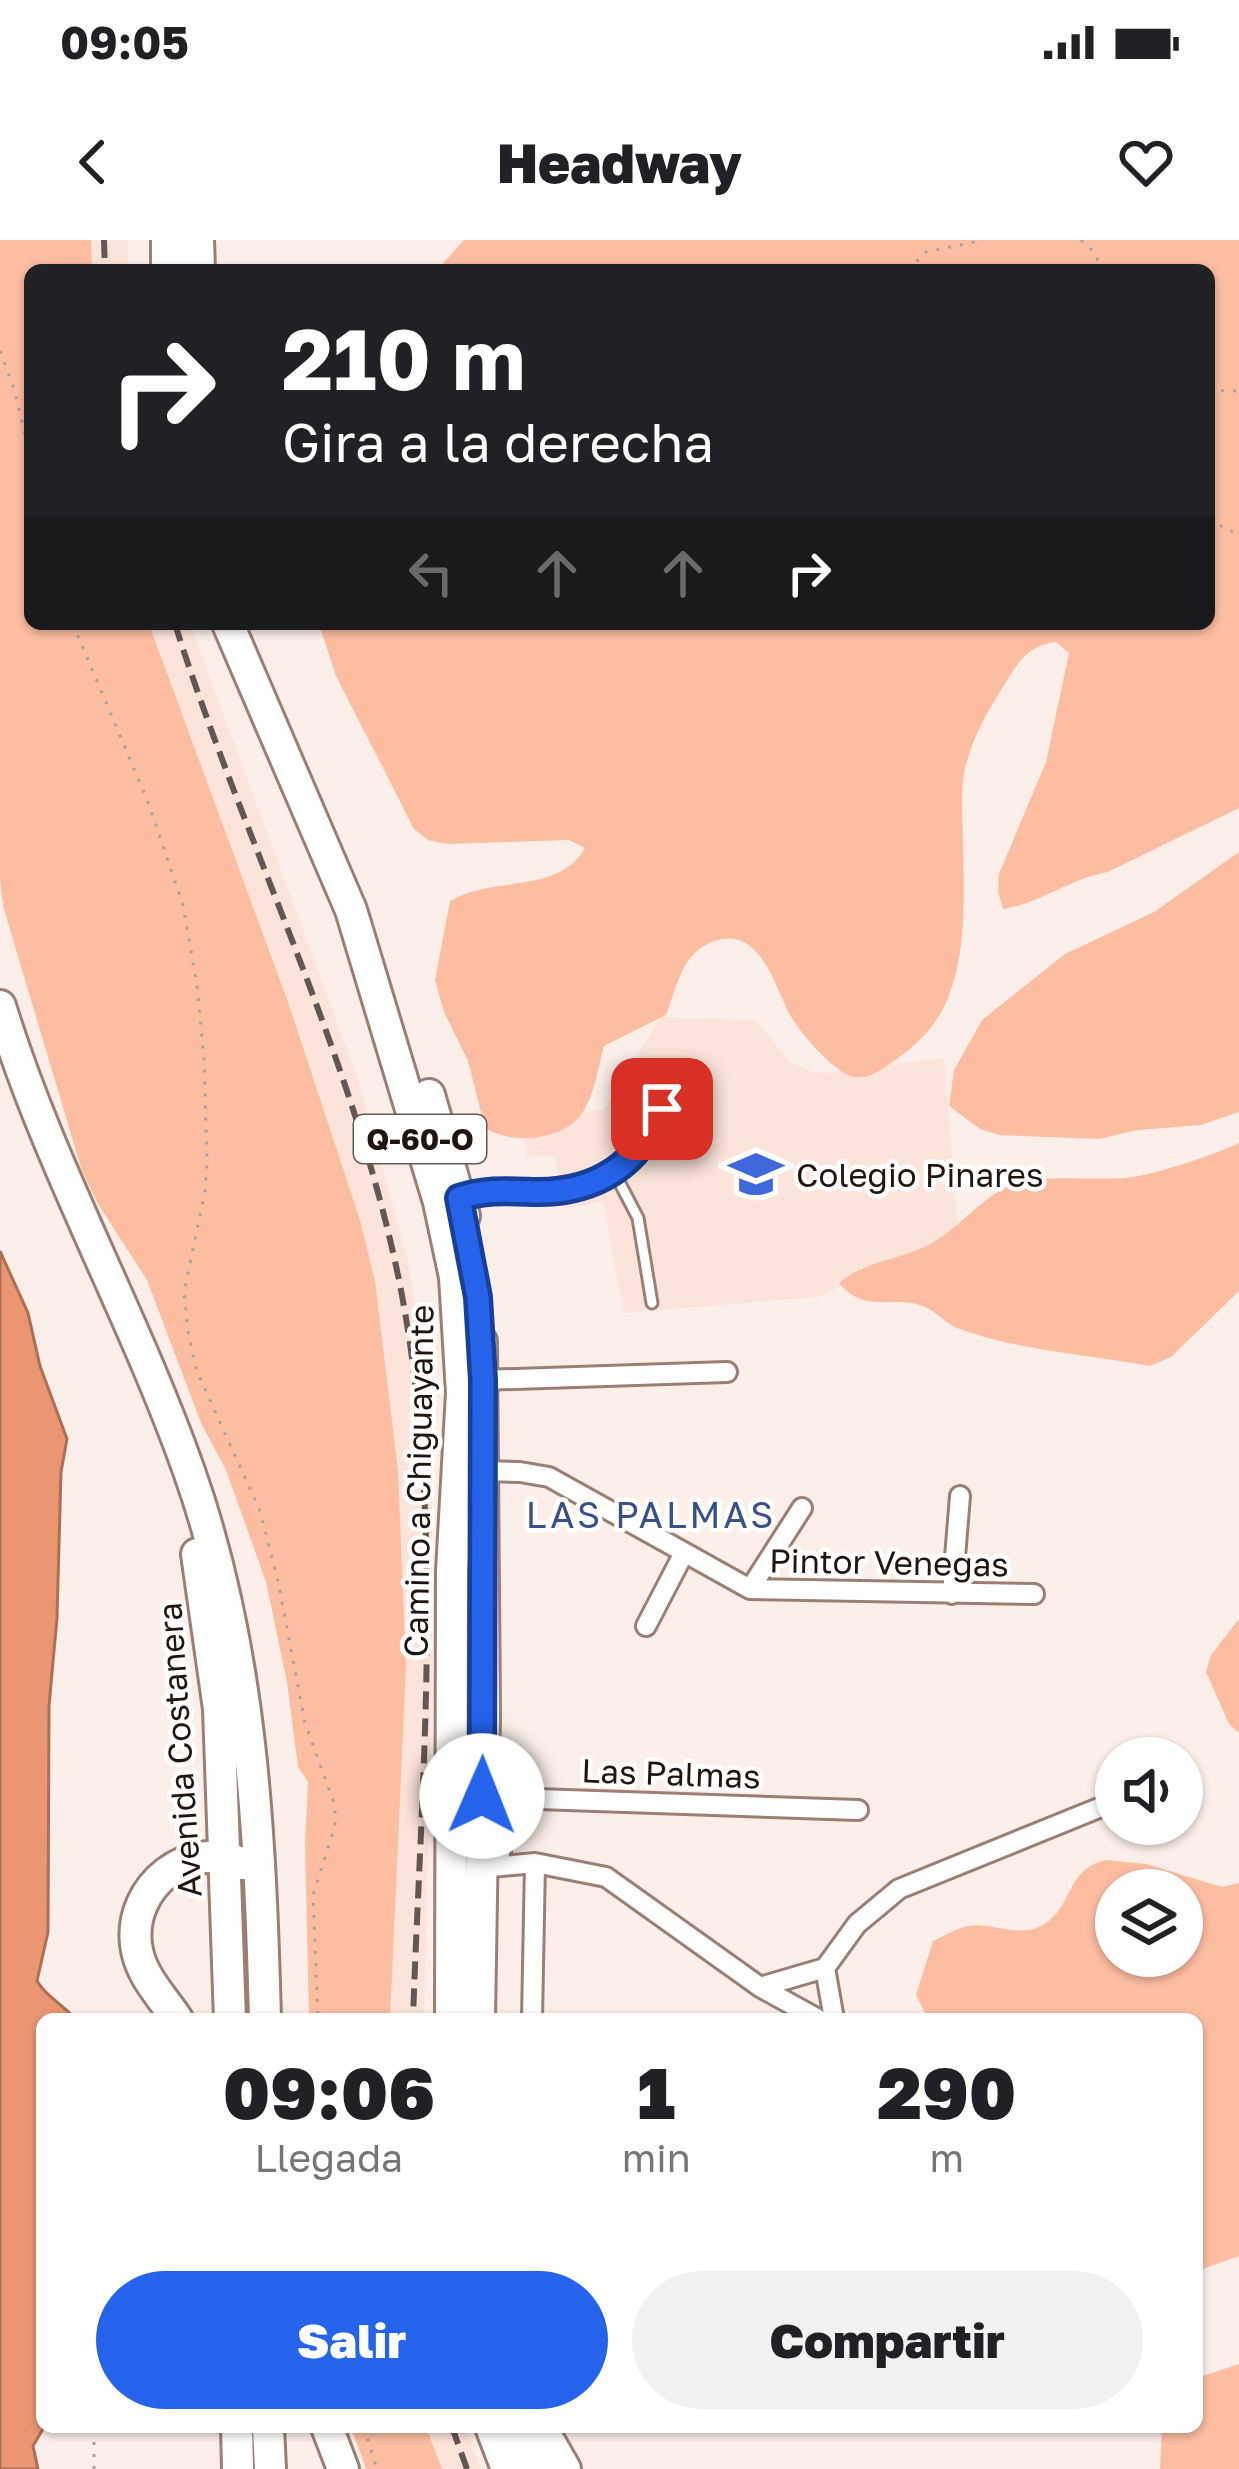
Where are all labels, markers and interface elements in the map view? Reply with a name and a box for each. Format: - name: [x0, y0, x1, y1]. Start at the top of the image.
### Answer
- text: 09:05: [60, 15, 189, 69]
- icon: back: [60, 129, 126, 195]
- icon: heart: [1113, 129, 1179, 195]
- text: Headway: [497, 130, 742, 195]
- text: 210 m: [282, 308, 526, 408]
- icon: right: [84, 312, 240, 468]
- text: Gira a la derecha: [282, 409, 714, 474]
- icon: left: [398, 540, 464, 606]
- icon: ahead: [524, 540, 590, 606]
- icon: ahead: [650, 540, 716, 606]
- icon: right: [776, 540, 842, 606]
- pin: [611, 1058, 713, 1160]
- icon: arrive: [629, 1076, 695, 1142]
- road number: Q-60-O: [354, 1115, 486, 1163]
- school or university icon: Colegio Pinares: [727, 1145, 785, 1203]
- place label: Colegio Pinares: [796, 1155, 1043, 1194]
- street label: Camino a Chiguayante: [395, 1304, 441, 1658]
- district label: LAS PALMAS: [526, 1493, 776, 1536]
- street label: Pintor Venegas: [769, 1540, 1009, 1584]
- street label: Avenida Costanera: [149, 1601, 209, 1899]
- position arrow: [419, 1733, 545, 1859]
- map controls: [1095, 1737, 1203, 1977]
- button: sound: [1095, 1737, 1203, 1845]
- street label: Las Palmas: [581, 1750, 761, 1796]
- button: layers: [1095, 1869, 1203, 1977]
- text: 09:06: [223, 2048, 435, 2135]
- text: 1: [637, 2048, 675, 2135]
- text: 290: [877, 2048, 1016, 2135]
- text: Llegada: [255, 2134, 403, 2181]
- text: min: [622, 2134, 691, 2181]
- text: m: [930, 2134, 964, 2181]
- button: Salir: [96, 2271, 608, 2409]
- button: Compartir: [632, 2271, 1143, 2409]

